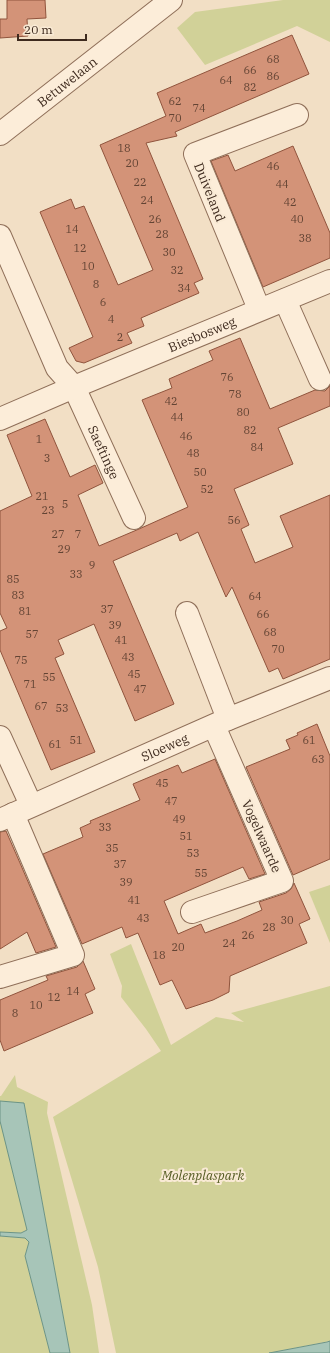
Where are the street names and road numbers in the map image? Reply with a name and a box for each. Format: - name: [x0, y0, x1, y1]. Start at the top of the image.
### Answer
- street label: Betuwelaan: [34, 53, 101, 111]
- street label: Duiveland: [190, 160, 229, 224]
- street label: Biesbosweg: [166, 313, 238, 356]
- street label: Saeftinge: [84, 423, 123, 482]
- street label: Sloeweg: [138, 730, 191, 765]
- street label: Vogelwaarde: [238, 797, 285, 875]

